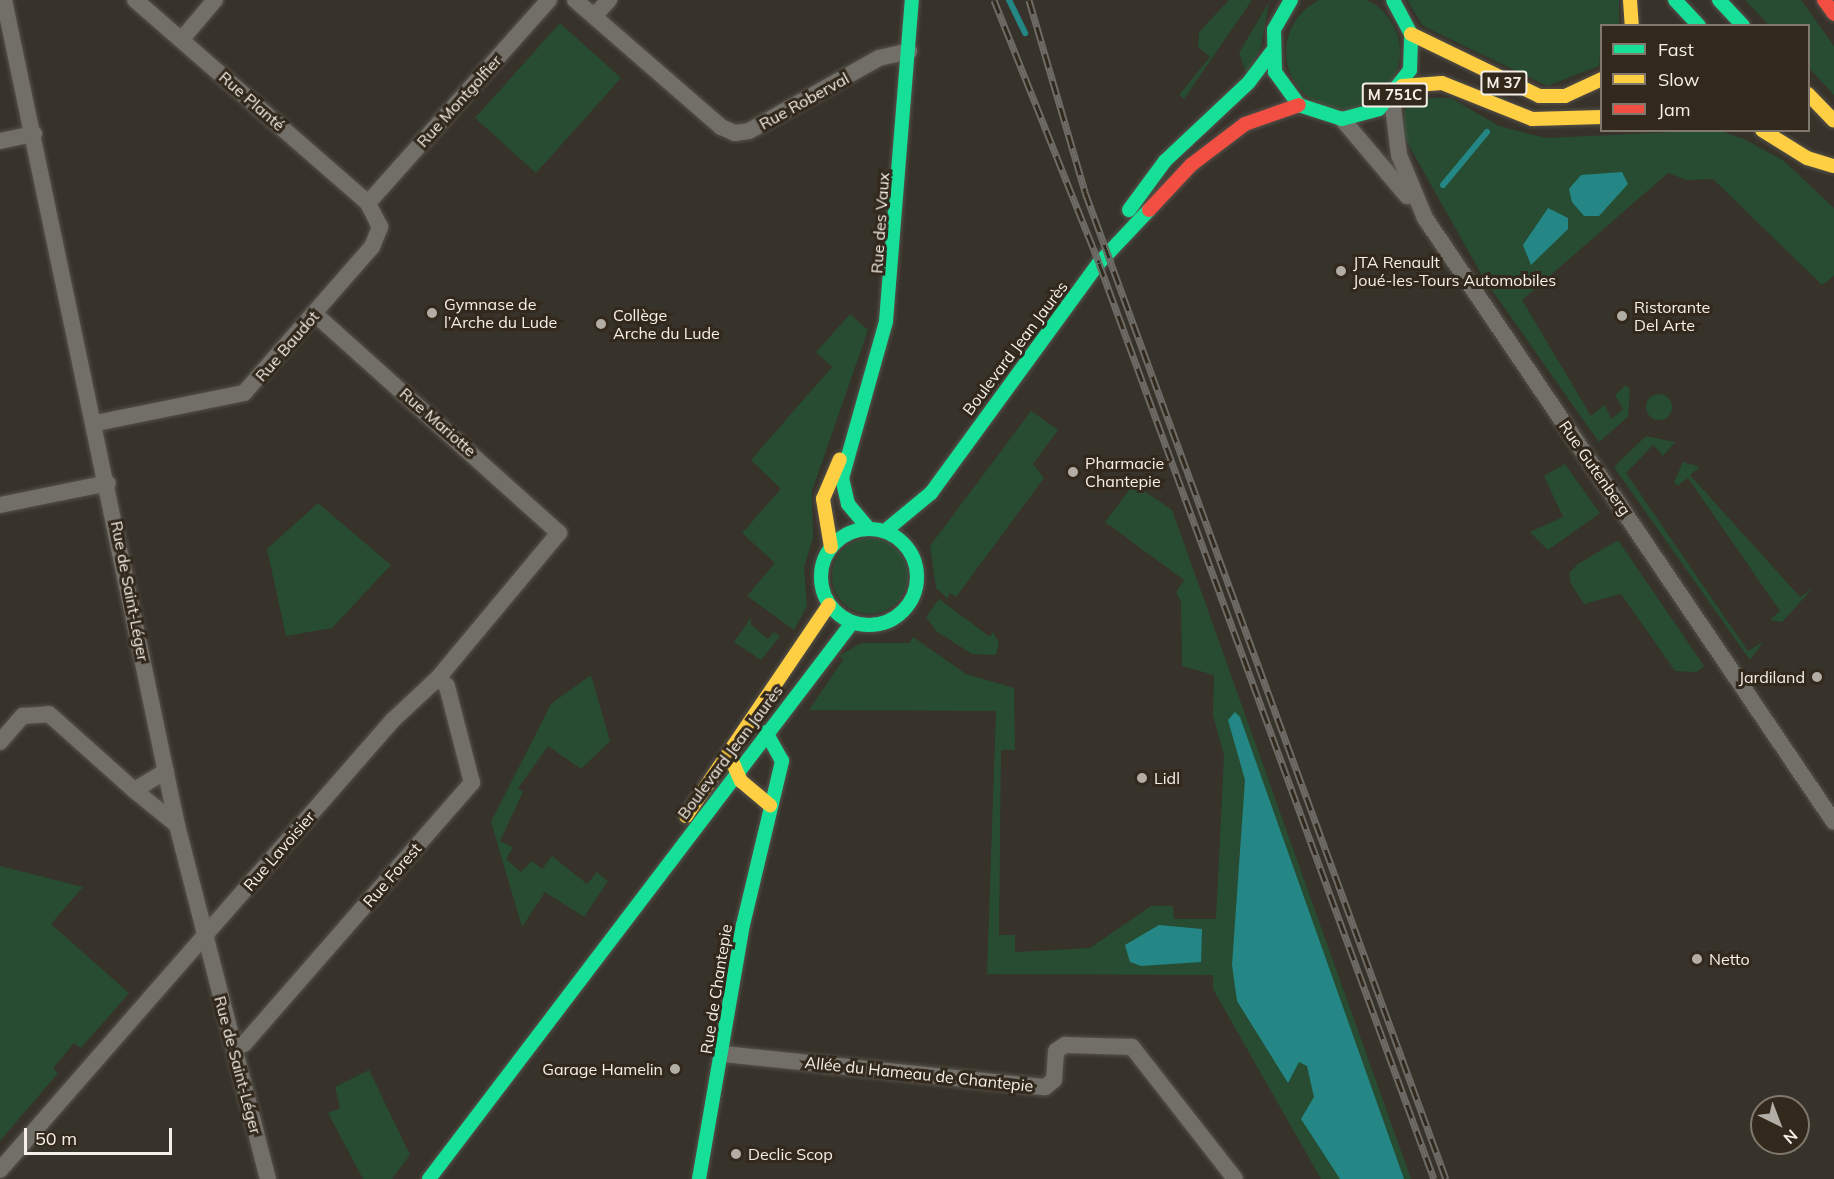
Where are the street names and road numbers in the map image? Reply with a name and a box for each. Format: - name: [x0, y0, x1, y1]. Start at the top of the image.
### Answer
- street label: Rue Montgolfier: [413, 51, 505, 151]
- street label: Rue Planté: [215, 67, 289, 135]
- street label: Rue Roberval: [756, 68, 852, 134]
- road number: M 37: [1480, 71, 1528, 95]
- road number: M 751C: [1360, 83, 1430, 107]
- street label: Rue des Vaux: [867, 172, 893, 274]
- street label: Boulevard Jean Jaurès: [958, 277, 1072, 419]
- street label: Rue Baudot: [251, 307, 323, 385]
- street label: Rue Mariotte: [396, 384, 480, 460]
- street label: Rue Gutenberg: [1555, 417, 1635, 519]
- street label: Rue de Saint-Léger: [107, 519, 153, 663]
- street label: Boulevard Jean Jaurès: [673, 681, 787, 823]
- street label: Rue Lavoisier: [239, 807, 319, 895]
- street label: Rue Forest: [359, 839, 425, 911]
- street label: Rue de Chantepie: [696, 923, 736, 1055]
- street label: Rue de Saint-Léger: [210, 994, 266, 1136]
- street label: Allée du Hameau de Chantepie: [804, 1052, 1034, 1096]

